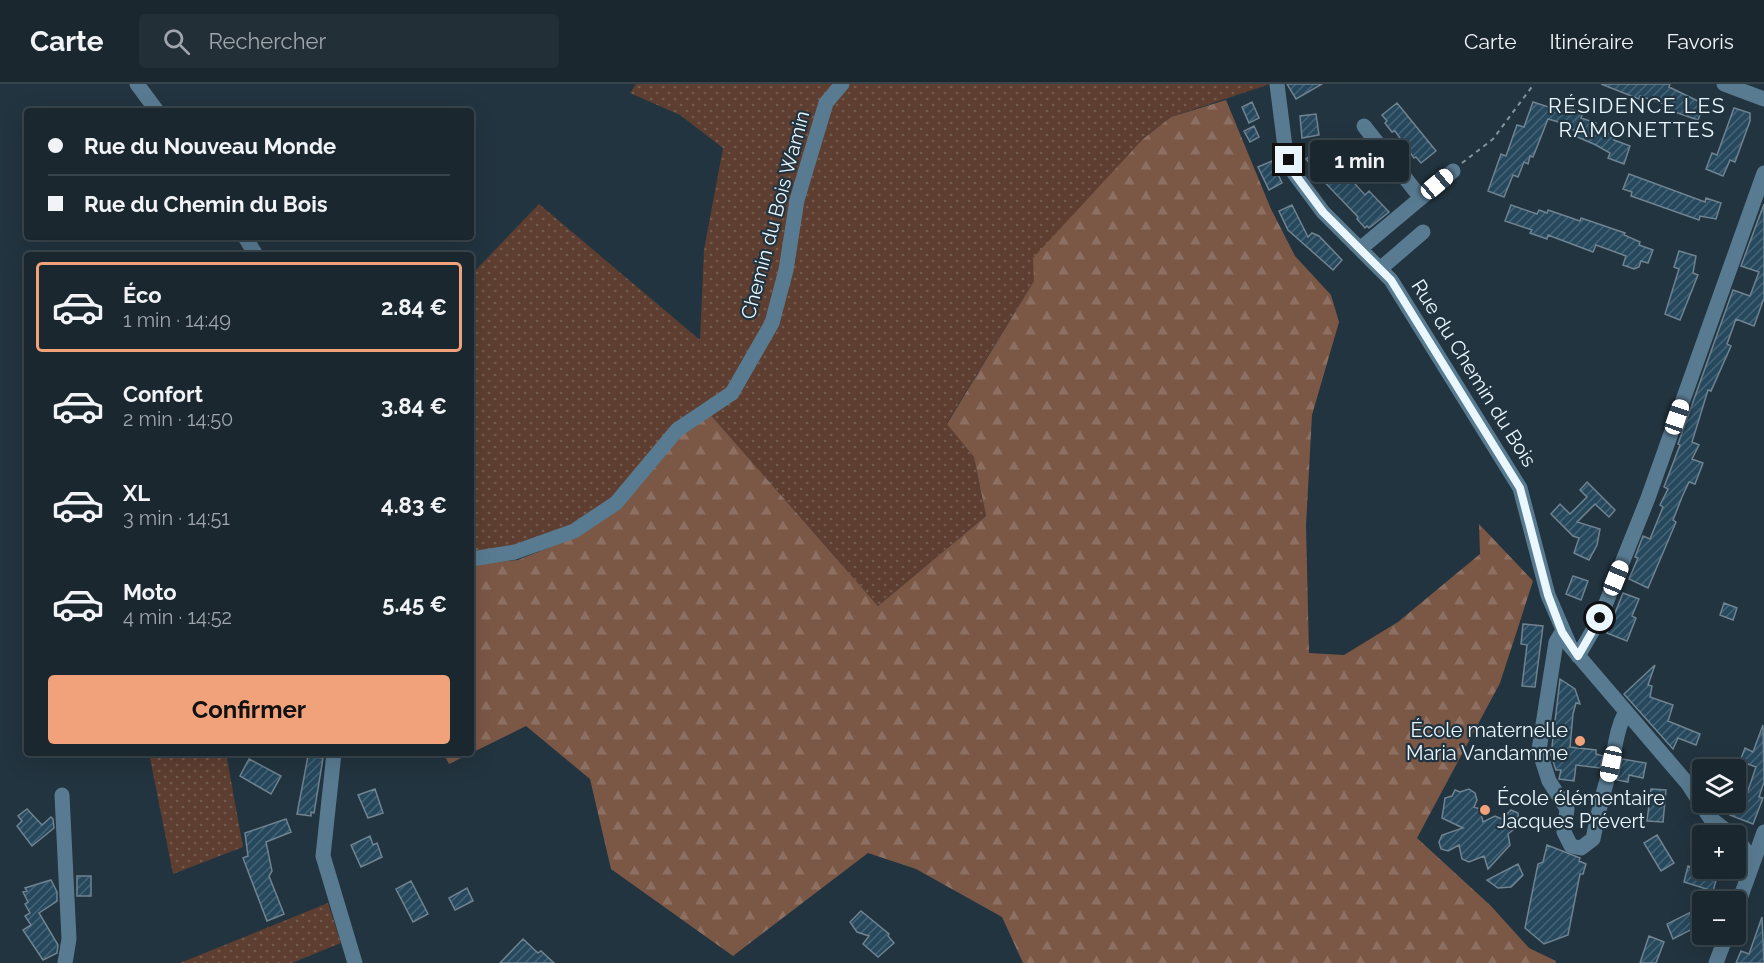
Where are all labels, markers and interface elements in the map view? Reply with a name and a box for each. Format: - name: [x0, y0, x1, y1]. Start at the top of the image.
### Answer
- search box: [139, 14, 559, 68]
- text: Carte: [30, 25, 103, 58]
- icon: search: [160, 25, 193, 58]
- text: Rechercher: [208, 28, 326, 54]
- text: Carte: [1464, 29, 1516, 54]
- text: Itinéraire: [1549, 29, 1633, 54]
- text: Favoris: [1666, 29, 1734, 54]
- district label: RÉSIDENCE LES RAMONETTES: [1548, 93, 1726, 142]
- street label: Chemin du Bois Wamin: [736, 108, 814, 322]
- text: Rue du Nouveau Monde: [84, 133, 336, 159]
- callout: 1 min: [1310, 139, 1409, 181]
- route end: [1275, 146, 1302, 173]
- text: 1 min: [1334, 149, 1385, 173]
- car: [1417, 166, 1457, 202]
- text: Rue du Chemin du Bois: [84, 191, 328, 217]
- street label: Rue du Chemin du Bois: [1407, 275, 1541, 471]
- icon: car: [51, 280, 105, 334]
- text: Éco: [123, 282, 162, 308]
- text: 2.84 €: [381, 294, 447, 320]
- text: 1 min · 14:49: [123, 308, 231, 332]
- icon: car: [51, 379, 105, 433]
- text: Confort: [123, 381, 203, 407]
- text: 3.84 €: [381, 393, 447, 419]
- car: [1663, 397, 1691, 437]
- text: 2 min · 14:50: [123, 407, 233, 431]
- icon: car: [51, 478, 105, 532]
- text: XL: [123, 480, 150, 506]
- text: 4.83 €: [381, 492, 447, 518]
- text: 3 min · 14:51: [123, 506, 230, 530]
- car: [1601, 558, 1631, 598]
- icon: car: [51, 577, 105, 631]
- text: Moto: [123, 579, 177, 605]
- text: 5.45 €: [382, 591, 447, 617]
- route start: [1586, 604, 1613, 631]
- text: 4 min · 14:52: [123, 605, 232, 629]
- button: Confirmer: [48, 675, 450, 744]
- place label: École maternelle Maria Vandamme: [1406, 718, 1568, 765]
- marker: École maternelle Maria Vandamme: [1573, 734, 1587, 748]
- car: [1598, 745, 1624, 783]
- map controls: [1692, 759, 1746, 945]
- button: layers: [1692, 759, 1746, 813]
- place label: École élémentaire Jacques Prévert: [1497, 786, 1665, 833]
- marker: École élémentaire Jacques Prévert: [1478, 803, 1492, 817]
- button: +: [1692, 825, 1746, 879]
- button: −: [1692, 891, 1746, 945]

